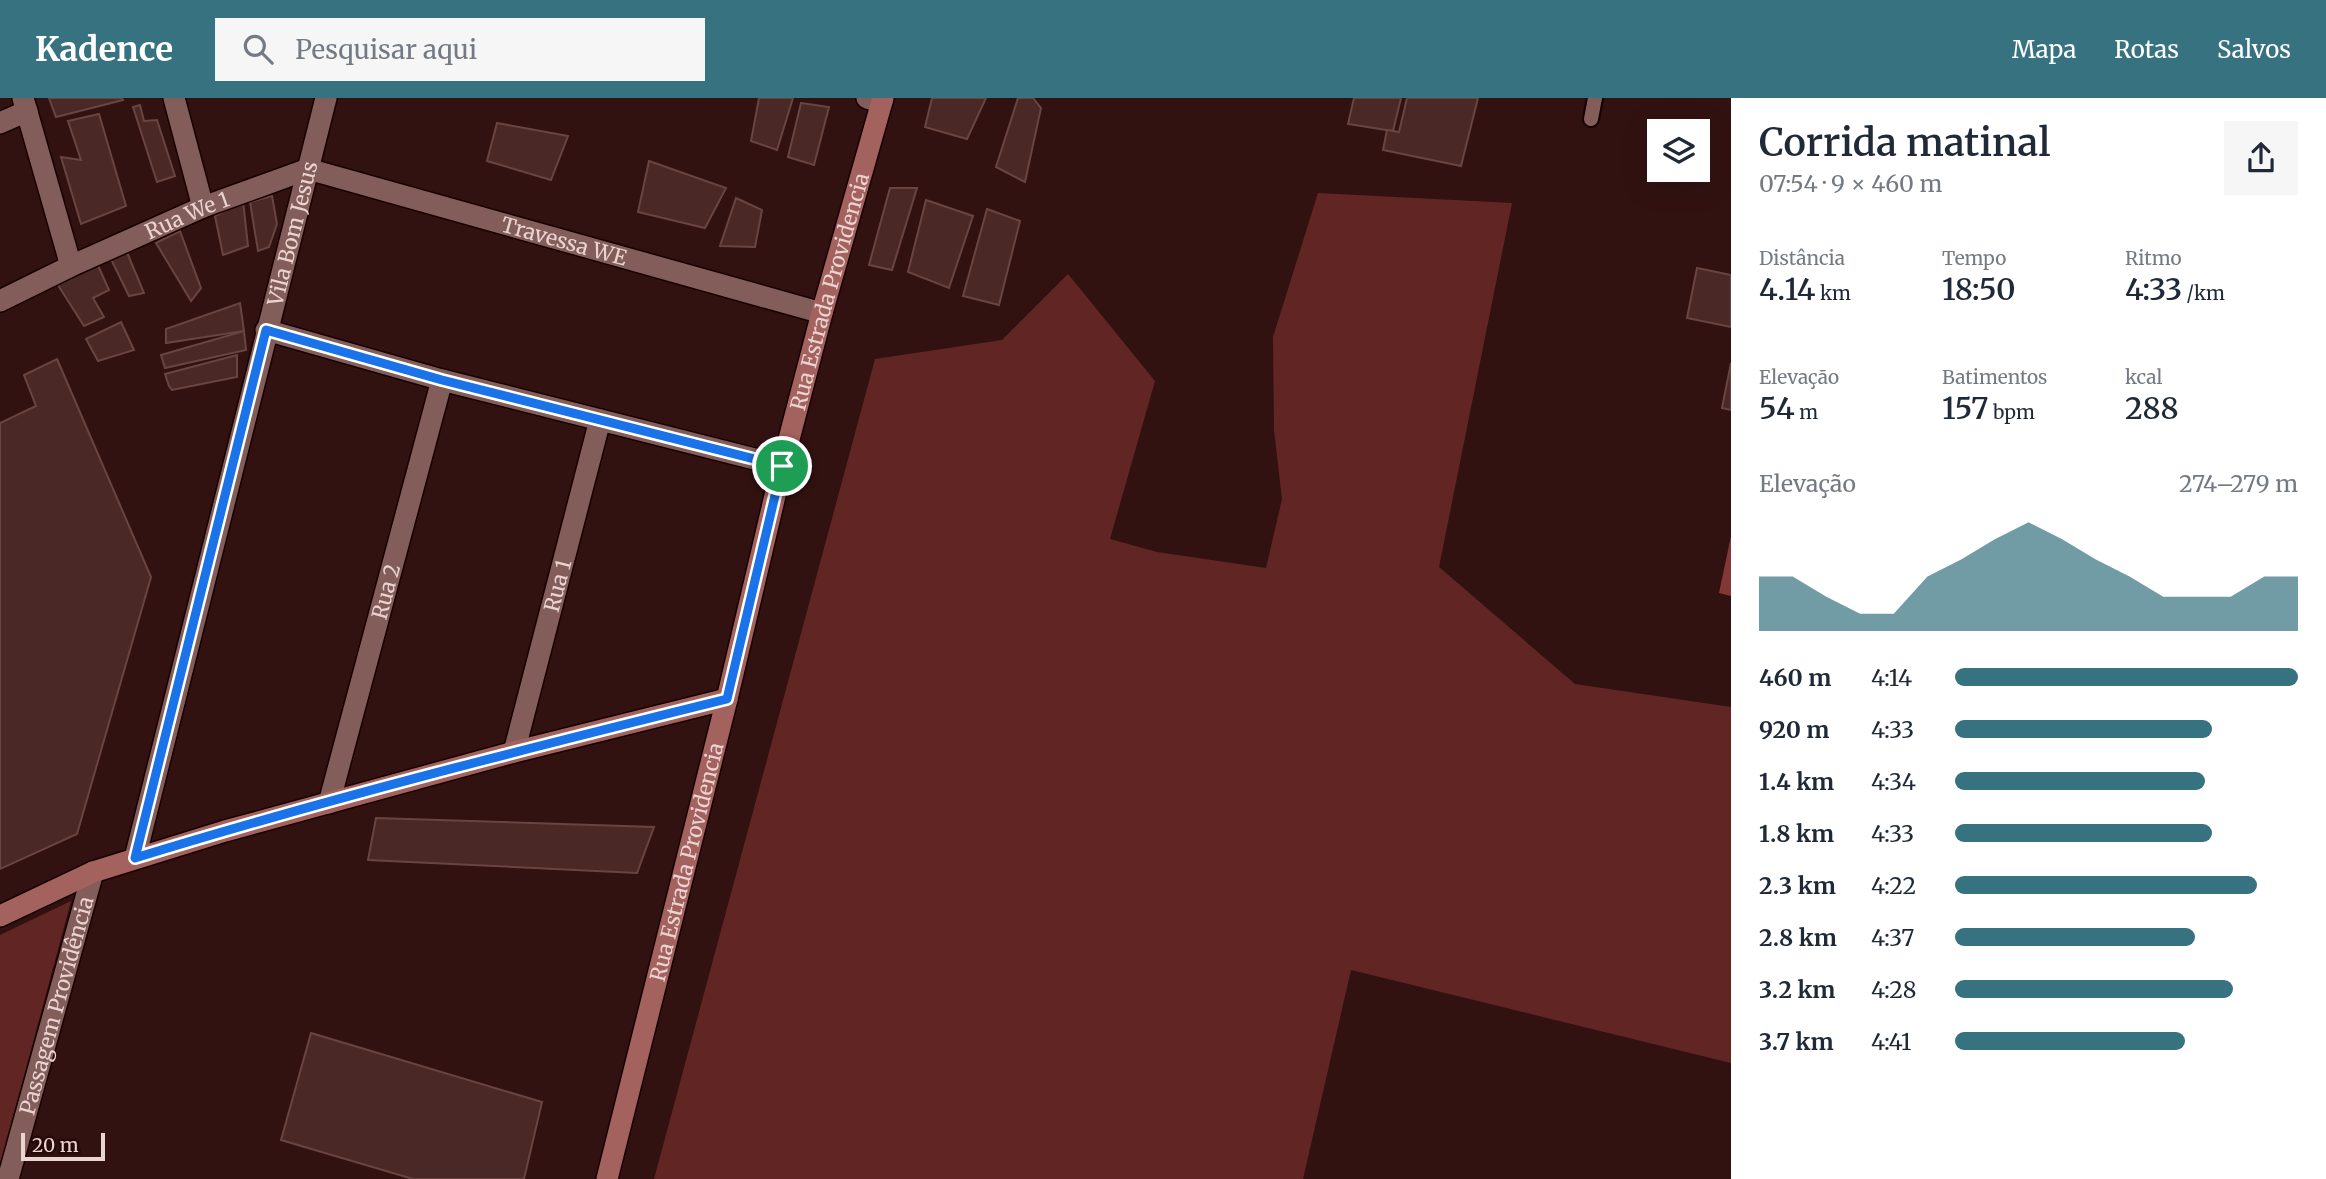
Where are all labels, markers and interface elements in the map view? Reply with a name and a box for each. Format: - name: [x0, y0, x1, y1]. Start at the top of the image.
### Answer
- search box: [215, 18, 705, 81]
- text: Kadence: [35, 29, 173, 70]
- icon: search: [239, 30, 277, 68]
- text: Pesquisar aqui: [295, 33, 477, 66]
- text: Mapa: [2012, 34, 2076, 65]
- text: Rotas: [2114, 34, 2179, 65]
- text: Salvos: [2217, 34, 2291, 65]
- map controls: [1647, 119, 1710, 182]
- button: layers: [1647, 119, 1710, 182]
- text: Corrida matinal: [1759, 119, 2050, 166]
- button: share: [2224, 121, 2298, 195]
- street label: Vila Bom Jesus: [261, 158, 323, 309]
- text: 07:54 · 9 × 460 m: [1759, 169, 1942, 198]
- street label: Rua Estrada Providencia: [784, 170, 875, 413]
- street label: Rua We 1: [141, 185, 233, 245]
- street label: Travessa WE: [498, 210, 631, 271]
- text: Distância: [1759, 246, 1845, 270]
- text: Tempo: [1942, 246, 2006, 270]
- text: Ritmo: [2125, 246, 2182, 270]
- text: 4.14: [1759, 270, 1815, 308]
- text: 18:50: [1942, 270, 2016, 308]
- text: 4:33: [2125, 270, 2182, 308]
- text: km: [1815, 281, 1851, 305]
- text: /km: [2182, 281, 2225, 305]
- text: Elevação: [1759, 365, 1839, 389]
- text: Batimentos: [1942, 365, 2047, 389]
- text: kcal: [2125, 365, 2162, 389]
- text: 54: [1759, 389, 1795, 427]
- text: 157: [1942, 389, 1988, 427]
- text: 288: [2125, 389, 2179, 427]
- text: m: [1795, 400, 1818, 424]
- text: bpm: [1988, 400, 2035, 424]
- pin: [752, 436, 812, 496]
- icon: arrive: [763, 447, 801, 485]
- text: Elevação: [1759, 469, 1856, 498]
- text: 274–279 m: [2179, 469, 2298, 498]
- street label: Rua 1: [537, 556, 577, 615]
- street label: Rua 2: [365, 561, 406, 622]
- text: 460 m: [1759, 663, 1831, 692]
- text: 4:14: [1871, 663, 1912, 692]
- text: 920 m: [1759, 715, 1830, 744]
- text: 4:33: [1871, 715, 1914, 744]
- street label: Rua Estrada Providencia: [643, 740, 729, 984]
- text: 1.4 km: [1759, 767, 1834, 796]
- text: 4:34: [1871, 767, 1916, 796]
- text: 1.8 km: [1759, 819, 1834, 848]
- text: 4:33: [1871, 819, 1914, 848]
- text: 2.3 km: [1759, 871, 1836, 900]
- text: 4:22: [1871, 871, 1916, 900]
- street label: Passagem Providência: [13, 893, 99, 1118]
- text: 2.8 km: [1759, 923, 1837, 952]
- text: 4:37: [1871, 923, 1914, 952]
- text: 3.2 km: [1759, 975, 1836, 1004]
- text: 4:28: [1871, 975, 1916, 1004]
- text: 3.7 km: [1759, 1027, 1834, 1056]
- text: 4:41: [1871, 1027, 1911, 1056]
- scale bar: [21, 1130, 105, 1162]
- text: 20 m: [32, 1133, 79, 1157]

